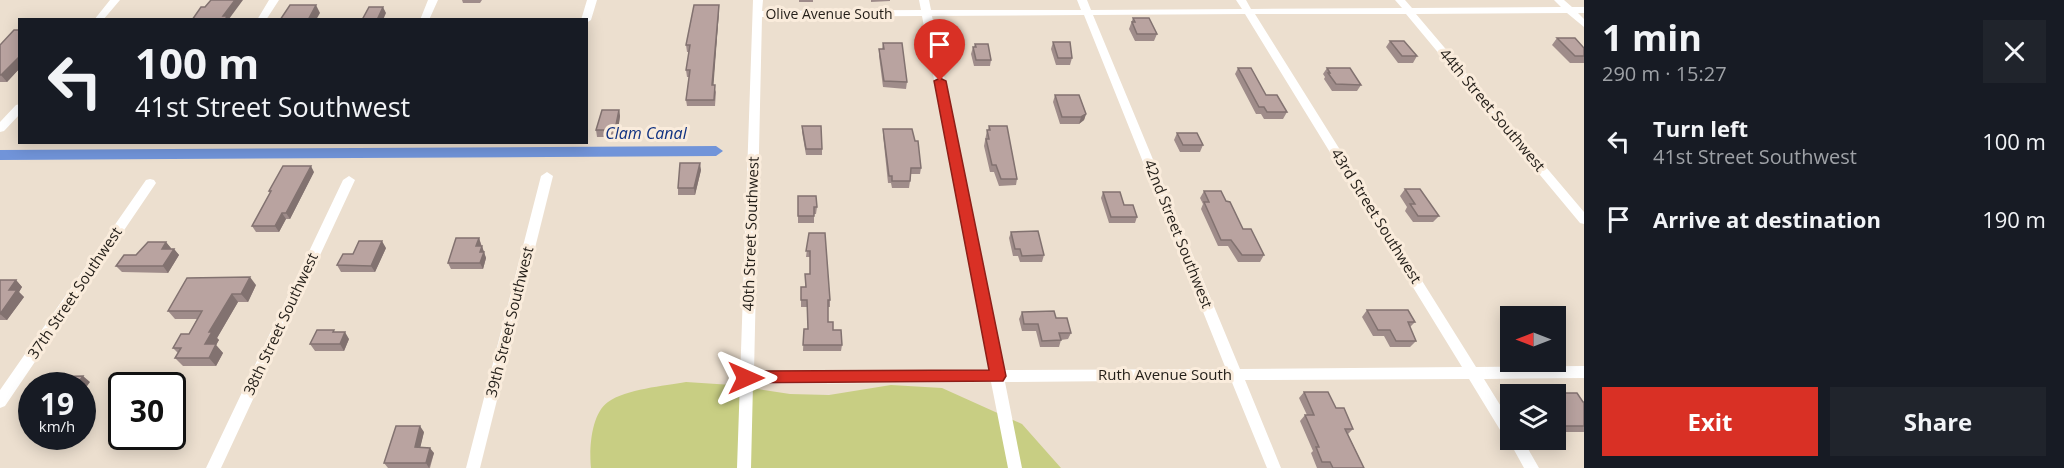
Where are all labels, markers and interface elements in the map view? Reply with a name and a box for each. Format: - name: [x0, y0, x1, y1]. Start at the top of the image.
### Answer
- street label: Olive Avenue South: [765, 4, 893, 23]
- text: 1 min: [1602, 13, 1702, 62]
- pin: [914, 19, 965, 81]
- button: close: [1983, 20, 2046, 83]
- icon: arrive: [923, 28, 956, 61]
- text: 100 m: [135, 34, 259, 91]
- icon: left: [36, 42, 114, 120]
- street label: 44th Street Southwest: [1435, 44, 1550, 175]
- text: 290 m · 15:27: [1602, 60, 1727, 87]
- text: 41st Street Southwest: [135, 88, 410, 125]
- text: Turn left: [1653, 113, 1748, 143]
- water label: Clam Canal: [605, 122, 688, 144]
- icon: left: [1602, 125, 1635, 158]
- text: 100 m: [1982, 126, 2046, 156]
- text: 41st Street Southwest: [1653, 143, 1857, 170]
- street label: 43rd Street Southwest: [1327, 144, 1427, 287]
- street label: 40th Street Southwest: [737, 156, 763, 312]
- street label: 42nd Street Southwest: [1140, 156, 1218, 311]
- icon: arrive: [1602, 203, 1635, 236]
- text: Arrive at destination: [1653, 204, 1881, 234]
- text: 190 m: [1982, 204, 2046, 234]
- street label: 37th Street Southwest: [23, 223, 126, 362]
- street label: 39th Street Southwest: [481, 244, 537, 399]
- street label: 38th Street Southwest: [238, 249, 322, 398]
- north arrow: [1500, 306, 1566, 372]
- map controls: [1500, 306, 1566, 450]
- position arrow: [714, 346, 778, 410]
- street label: Ruth Avenue South: [1098, 364, 1232, 384]
- speed limit sign: 30: [108, 372, 186, 450]
- text: 19: [40, 383, 74, 424]
- button: layers: [1500, 384, 1566, 450]
- button: Exit: [1602, 387, 1818, 456]
- button: Share: [1830, 387, 2046, 456]
- text: km/h: [39, 416, 75, 436]

